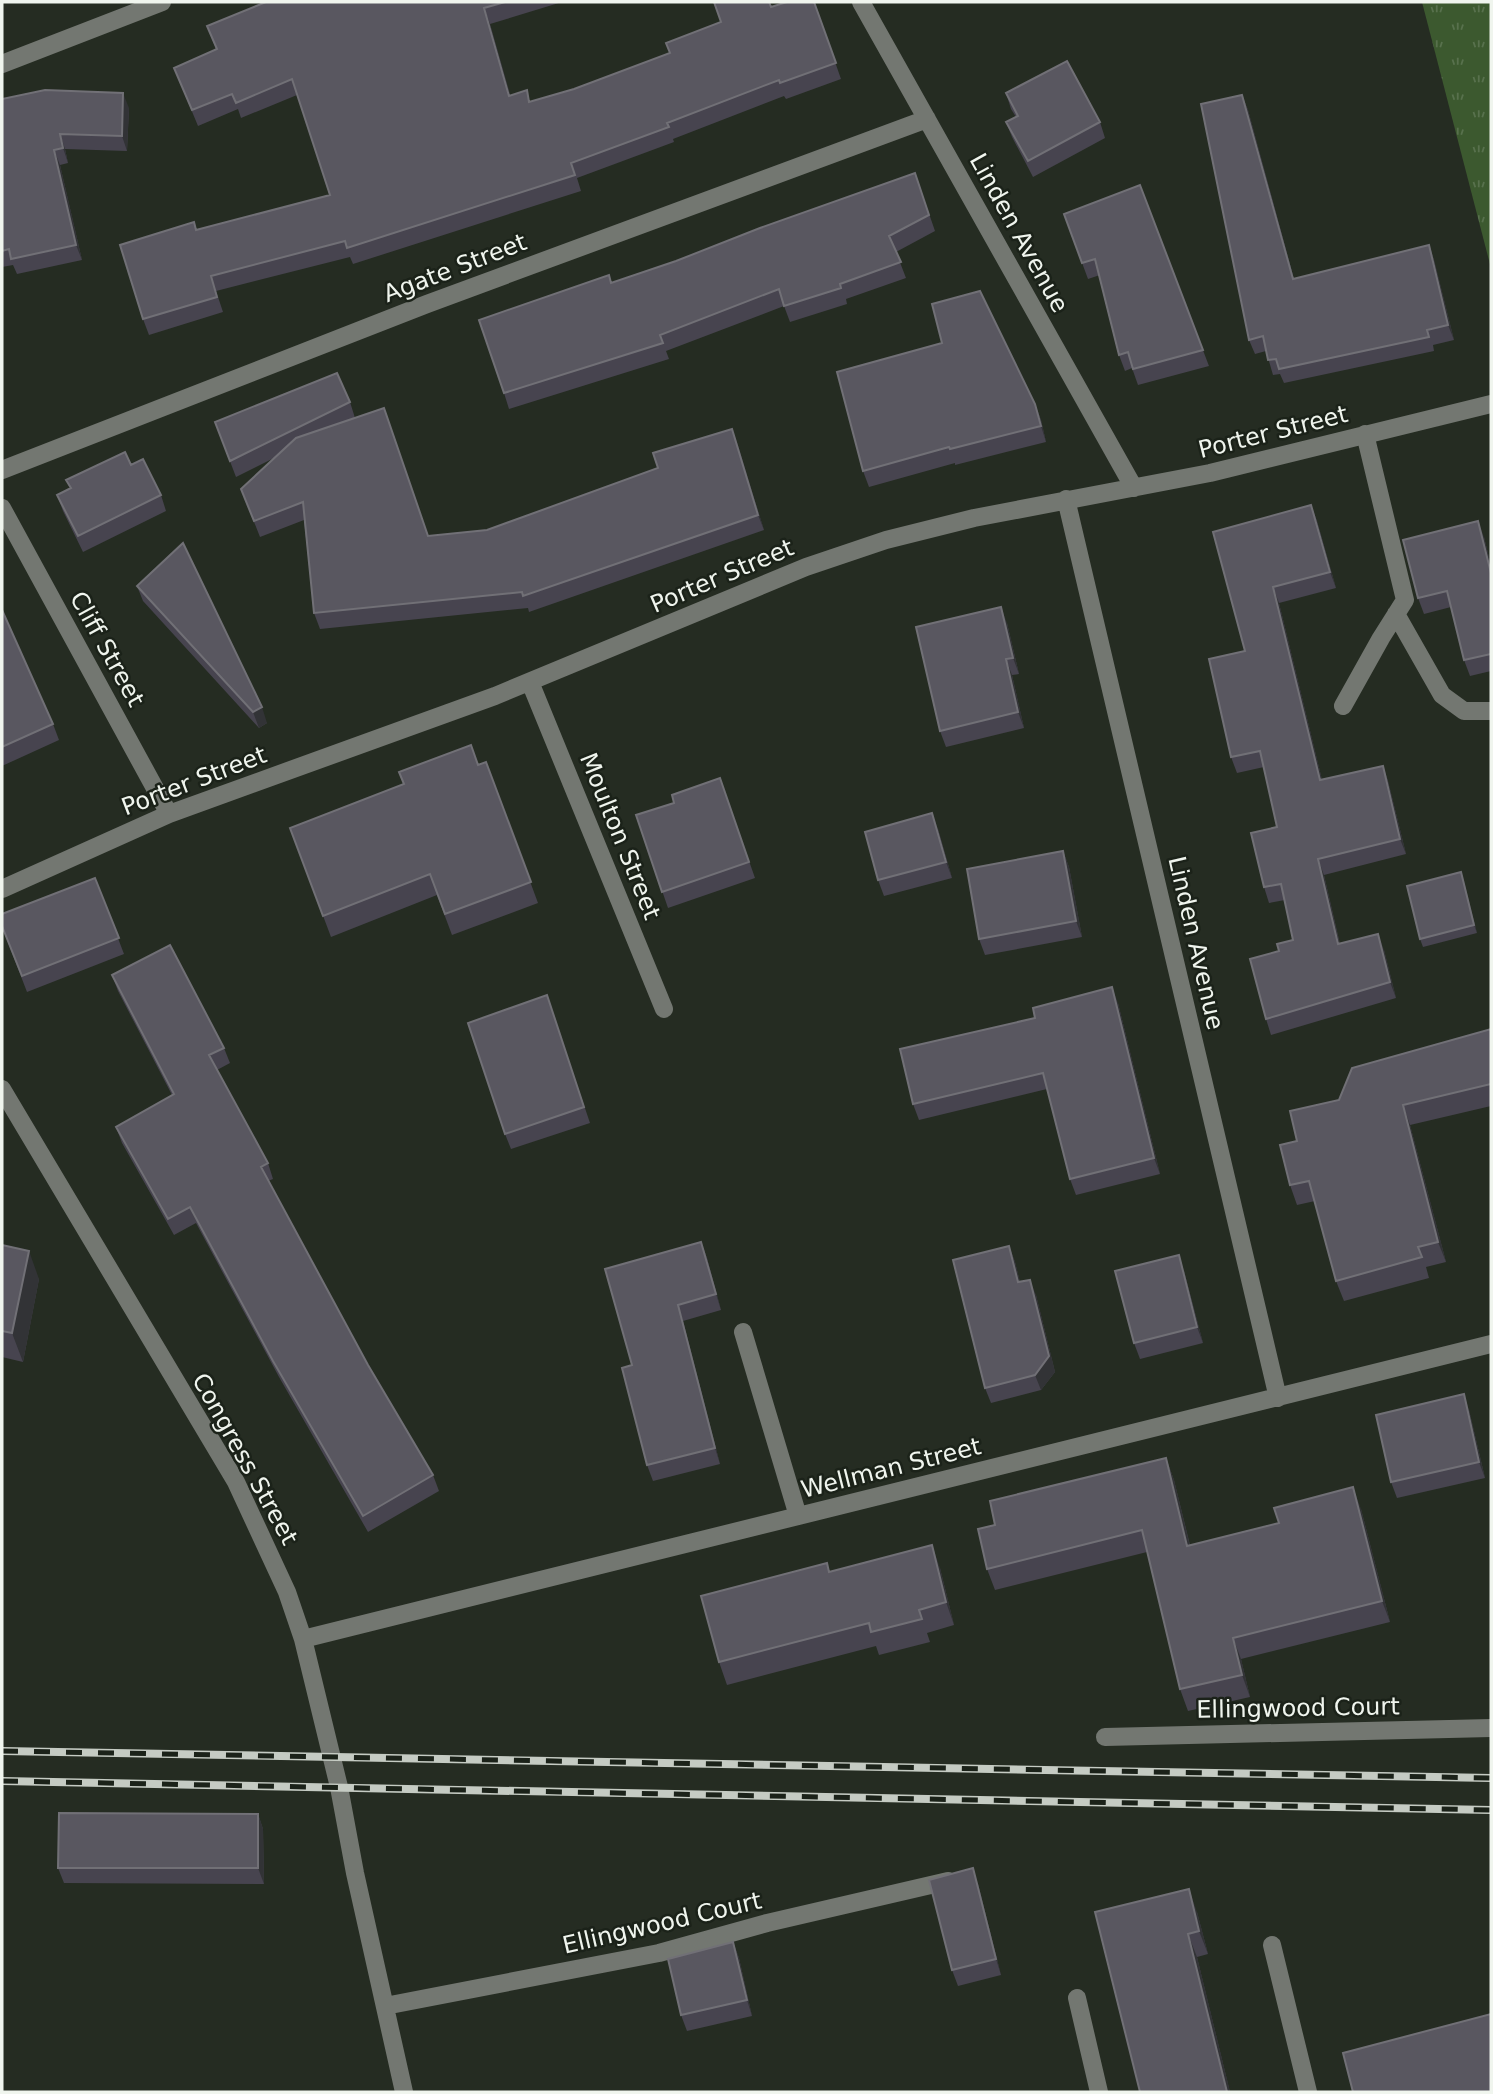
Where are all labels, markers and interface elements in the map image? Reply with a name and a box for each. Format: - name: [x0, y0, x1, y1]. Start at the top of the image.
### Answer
- street label: Linden Avenue: [964, 149, 1074, 317]
- street label: Agate Street: [379, 228, 531, 308]
- street label: Porter Street: [1195, 400, 1351, 464]
- street label: Porter Street: [646, 533, 798, 619]
- street label: Cliff Street: [64, 587, 150, 711]
- street label: Porter Street: [118, 741, 270, 821]
- street label: Moulton Street: [574, 749, 666, 923]
- street label: Linden Avenue: [1162, 853, 1230, 1033]
- street label: Congress Street: [186, 1368, 304, 1550]
- street label: Wellman Street: [798, 1432, 984, 1504]
- street label: Ellingwood Court: [1196, 1692, 1400, 1724]
- street label: Ellingwood Court: [560, 1886, 764, 1960]

